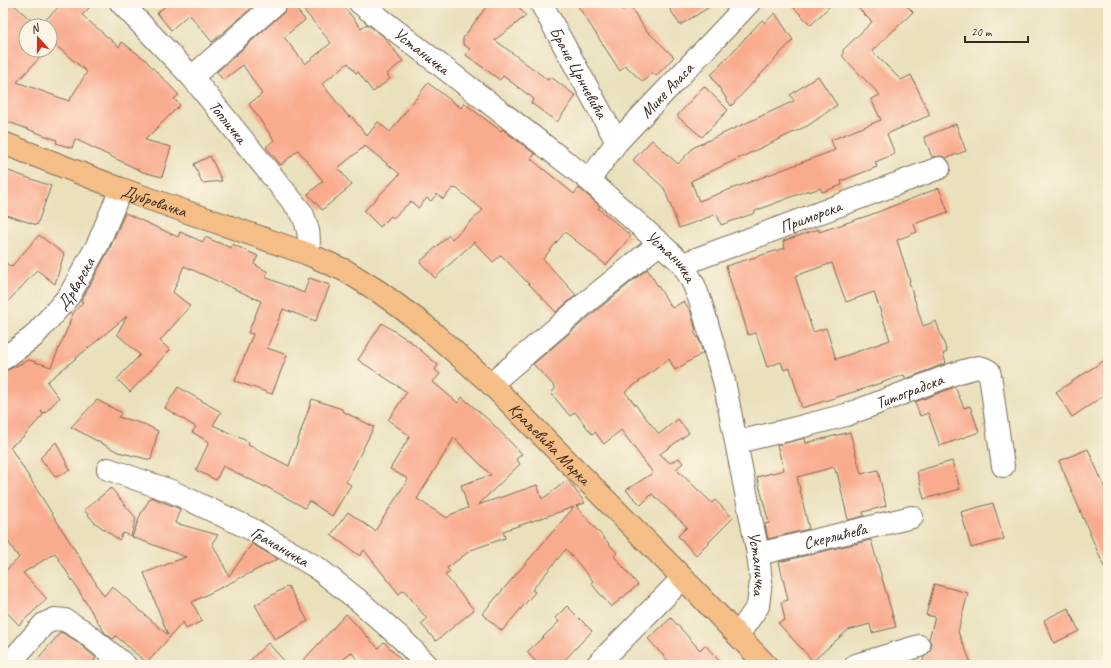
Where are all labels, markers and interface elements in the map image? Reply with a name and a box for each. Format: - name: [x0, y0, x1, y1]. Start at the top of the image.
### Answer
- north arrow: [18, 18, 58, 58]
- scale bar: [965, 18, 1028, 44]
- text: N: [29, 20, 42, 36]
- street label: Устаничка: [390, 23, 455, 80]
- street label: Бране Црнчевића: [545, 23, 613, 123]
- text: 20 m: [971, 24, 993, 40]
- street label: Мике Аласа: [635, 57, 699, 122]
- street label: Топличка: [204, 96, 253, 149]
- street label: Дубровачка: [119, 180, 191, 222]
- street label: Приморска: [776, 194, 846, 237]
- street label: Устаничка: [642, 226, 702, 287]
- street label: Дрварска: [52, 253, 99, 313]
- street label: Титоградска: [872, 368, 948, 413]
- street label: Краљевића Марка: [504, 398, 596, 490]
- street label: Скерлићева: [801, 518, 870, 553]
- street label: Грачаничка: [247, 521, 314, 572]
- street label: Устаничка: [743, 530, 772, 599]

